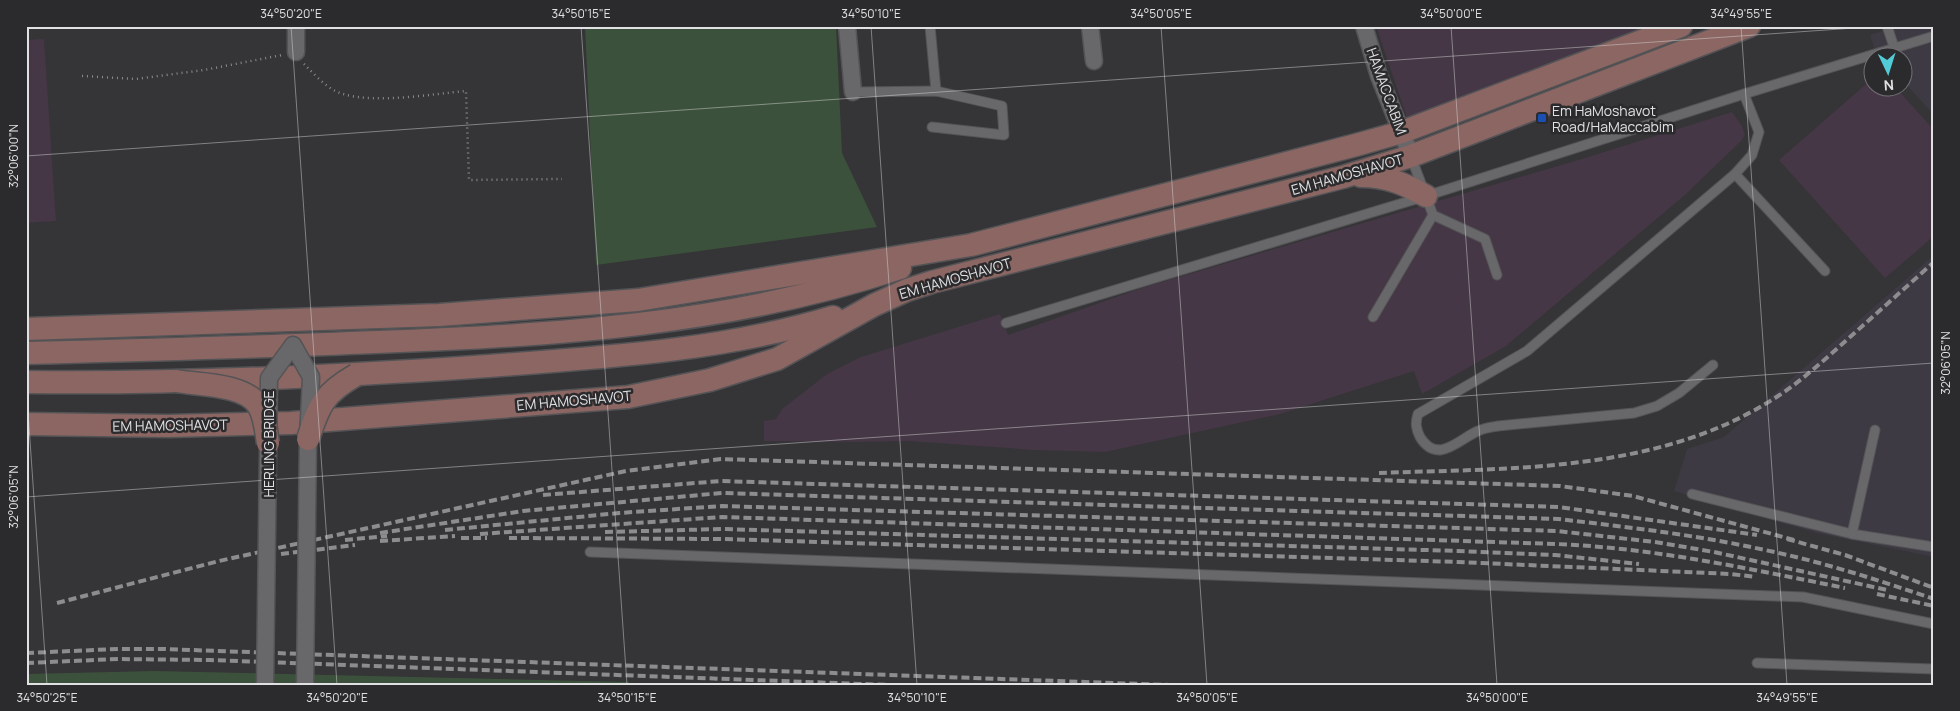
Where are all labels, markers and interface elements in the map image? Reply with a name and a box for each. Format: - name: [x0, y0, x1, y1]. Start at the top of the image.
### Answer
- text: 34°50'20"E: [260, 5, 322, 22]
- text: 34°50'15"E: [551, 5, 611, 22]
- text: 34°50'10"E: [841, 5, 901, 22]
- text: 34°50'05"E: [1130, 5, 1192, 22]
- text: 34°50'00"E: [1420, 5, 1482, 22]
- text: 34°49'55"E: [1710, 5, 1772, 22]
- street label: HAMACCABIM: [1363, 45, 1411, 137]
- north arrow: [1862, 48, 1912, 98]
- text: N: [1883, 76, 1895, 95]
- place label: Em HaMoshavot Road/HaMaccabim: [1552, 101, 1674, 136]
- marker: Em HaMoshavot Road/HaMaccabim: [1536, 112, 1548, 124]
- text: 32°06'00"N: [5, 124, 22, 188]
- street label: EM HAMOSHAVOT: [1289, 149, 1406, 199]
- street label: EM HAMOSHAVOT: [897, 253, 1014, 303]
- text: 32°06'05"N: [1937, 331, 1954, 395]
- street label: EM HAMOSHAVOT: [516, 385, 633, 414]
- street label: HERLING BRIDGE: [259, 390, 278, 498]
- street label: EM HAMOSHAVOT: [112, 414, 228, 436]
- text: 32°06'05"N: [5, 465, 22, 529]
- text: 34°50'25"E: [16, 689, 78, 706]
- text: 34°50'20"E: [306, 689, 368, 706]
- text: 34°50'15"E: [597, 689, 657, 706]
- text: 34°50'10"E: [887, 689, 947, 706]
- text: 34°50'05"E: [1176, 689, 1238, 706]
- text: 34°50'00"E: [1466, 689, 1528, 706]
- text: 34°49'55"E: [1756, 689, 1818, 706]

